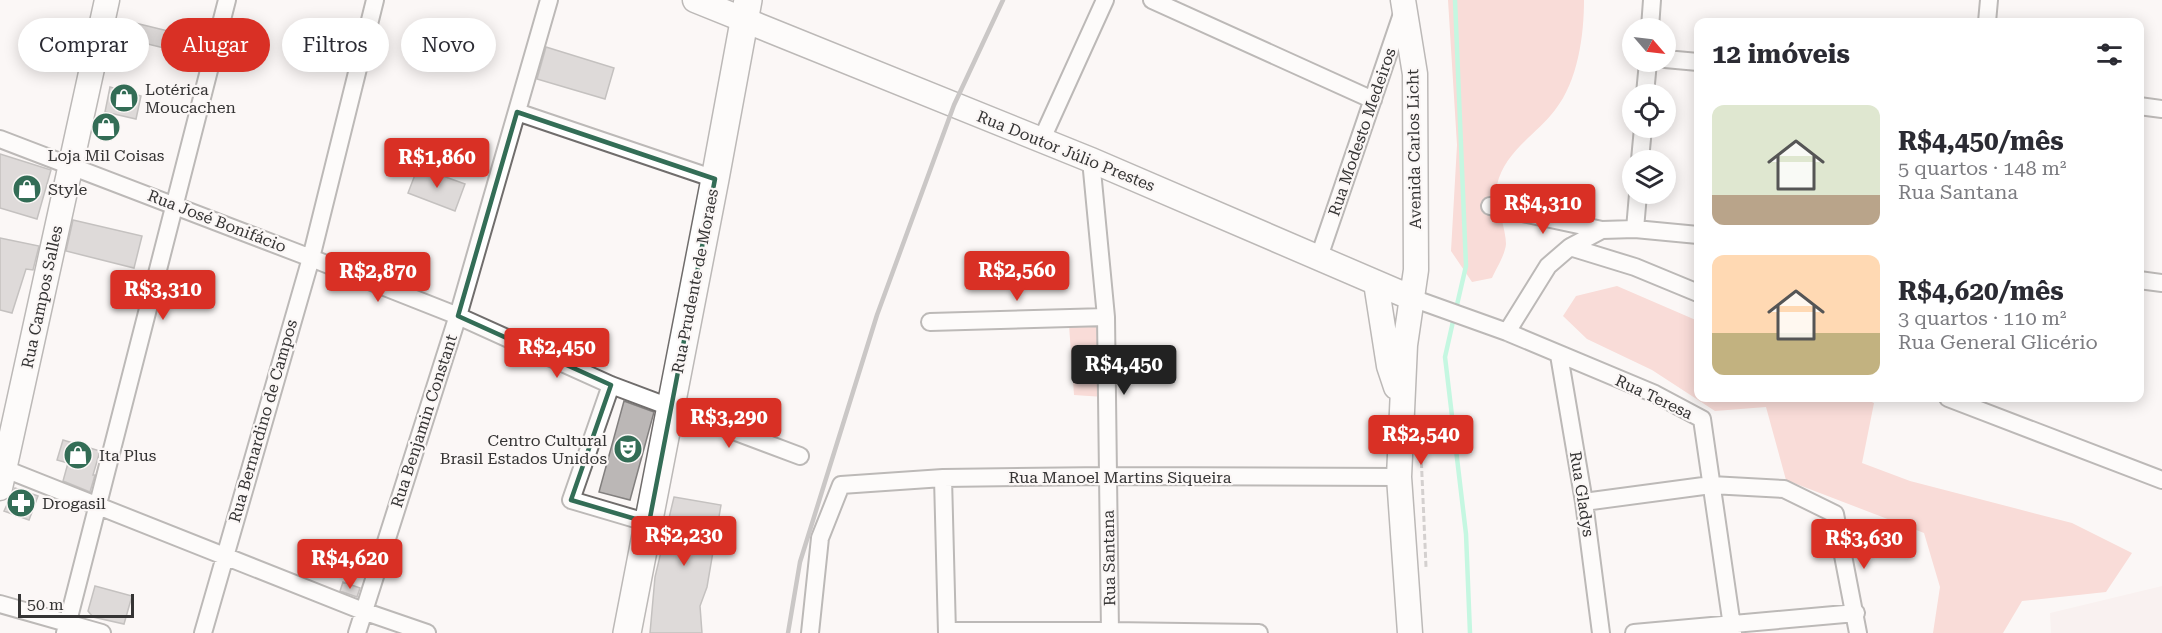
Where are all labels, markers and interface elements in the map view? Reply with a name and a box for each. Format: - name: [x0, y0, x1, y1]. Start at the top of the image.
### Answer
- chip: Comprar: [18, 18, 149, 72]
- chip: Alugar: [161, 18, 270, 72]
- chip: Filtros: [282, 18, 389, 72]
- chip: Novo: [401, 18, 496, 72]
- north arrow: [1622, 18, 1676, 72]
- map controls: [1622, 18, 1676, 204]
- icon: filters: [2093, 38, 2126, 71]
- text: 12 imóveis: [1712, 39, 1850, 69]
- street label: Rua Modesto Medeiros: [1324, 45, 1400, 219]
- street label: Avenida Carlos Licht: [1403, 69, 1425, 229]
- place label: Lotérica Moucachen: [145, 80, 236, 117]
- shop icon: Lotérica Moucachen: [108, 82, 140, 114]
- button: locate: [1622, 84, 1676, 138]
- street label: Rua Doutor Júlio Prestes: [974, 107, 1158, 196]
- shop icon: Loja Mil Coisas: [90, 111, 122, 143]
- text: R$4,450/mês: [1898, 126, 2064, 156]
- icon: home: [1760, 129, 1832, 201]
- pin: R$1,860: [382, 138, 492, 189]
- text: R$1,860: [398, 145, 476, 169]
- place label: Loja Mil Coisas: [48, 146, 165, 165]
- button: layers: [1622, 150, 1676, 204]
- text: 5 quartos · 148 m²: [1898, 156, 2066, 180]
- shop icon: Style: [11, 173, 43, 205]
- place label: Style: [48, 180, 87, 199]
- text: Rua Santana: [1898, 180, 2018, 204]
- pin: R$4,310: [1488, 184, 1598, 235]
- street label: Rua José Bonifácio: [145, 186, 289, 256]
- street label: Rua Prudente de Moraes: [668, 187, 722, 375]
- text: R$4,310: [1504, 191, 1582, 215]
- street label: Rua Campos Salles: [18, 224, 66, 370]
- pin: R$2,560: [962, 251, 1072, 302]
- pin: R$2,870: [323, 252, 433, 303]
- text: R$2,560: [978, 258, 1056, 282]
- text: R$2,870: [339, 259, 417, 283]
- pin: R$3,310: [108, 270, 218, 321]
- text: R$4,620/mês: [1898, 276, 2064, 306]
- text: R$3,310: [124, 277, 202, 301]
- icon: home: [1760, 279, 1832, 351]
- text: 3 quartos · 110 m²: [1898, 306, 2066, 330]
- street label: Rua Bernardino de Campos: [225, 317, 301, 525]
- pin: R$2,450: [502, 328, 612, 379]
- text: Rua General Glicério: [1898, 330, 2098, 354]
- street label: Rua Benjamin Constant: [387, 332, 461, 510]
- text: R$2,450: [518, 335, 596, 359]
- pin: R$4,450: [1069, 345, 1179, 396]
- text: R$4,450: [1085, 352, 1163, 376]
- street label: Rua Teresa: [1612, 371, 1696, 423]
- pin: R$3,290: [674, 398, 784, 449]
- text: R$3,290: [690, 405, 768, 429]
- pin: R$2,540: [1366, 415, 1476, 466]
- text: R$2,540: [1382, 422, 1460, 446]
- place label: Centro Cultural Brasil Estados Unidos: [440, 431, 607, 468]
- theatre icon: Centro Cultural Brasil Estados Unidos: [612, 433, 644, 465]
- shop icon: Ita Plus: [62, 439, 94, 471]
- place label: Ita Plus: [99, 446, 157, 465]
- street label: Rua Gladys: [1566, 450, 1598, 539]
- street label: Rua Manoel Martins Siqueira: [1009, 468, 1232, 487]
- pharmacy icon: Drogasil: [5, 487, 37, 519]
- place label: Drogasil: [42, 494, 106, 513]
- street label: Rua Santana: [1099, 509, 1119, 606]
- pin: R$2,230: [629, 516, 739, 567]
- pin: R$3,630: [1809, 519, 1919, 570]
- text: R$2,230: [645, 523, 723, 547]
- text: R$3,630: [1825, 526, 1903, 550]
- pin: R$4,620: [295, 539, 405, 590]
- text: R$4,620: [311, 546, 389, 570]
- scale bar: [18, 591, 134, 618]
- text: 50 m: [27, 595, 64, 614]

